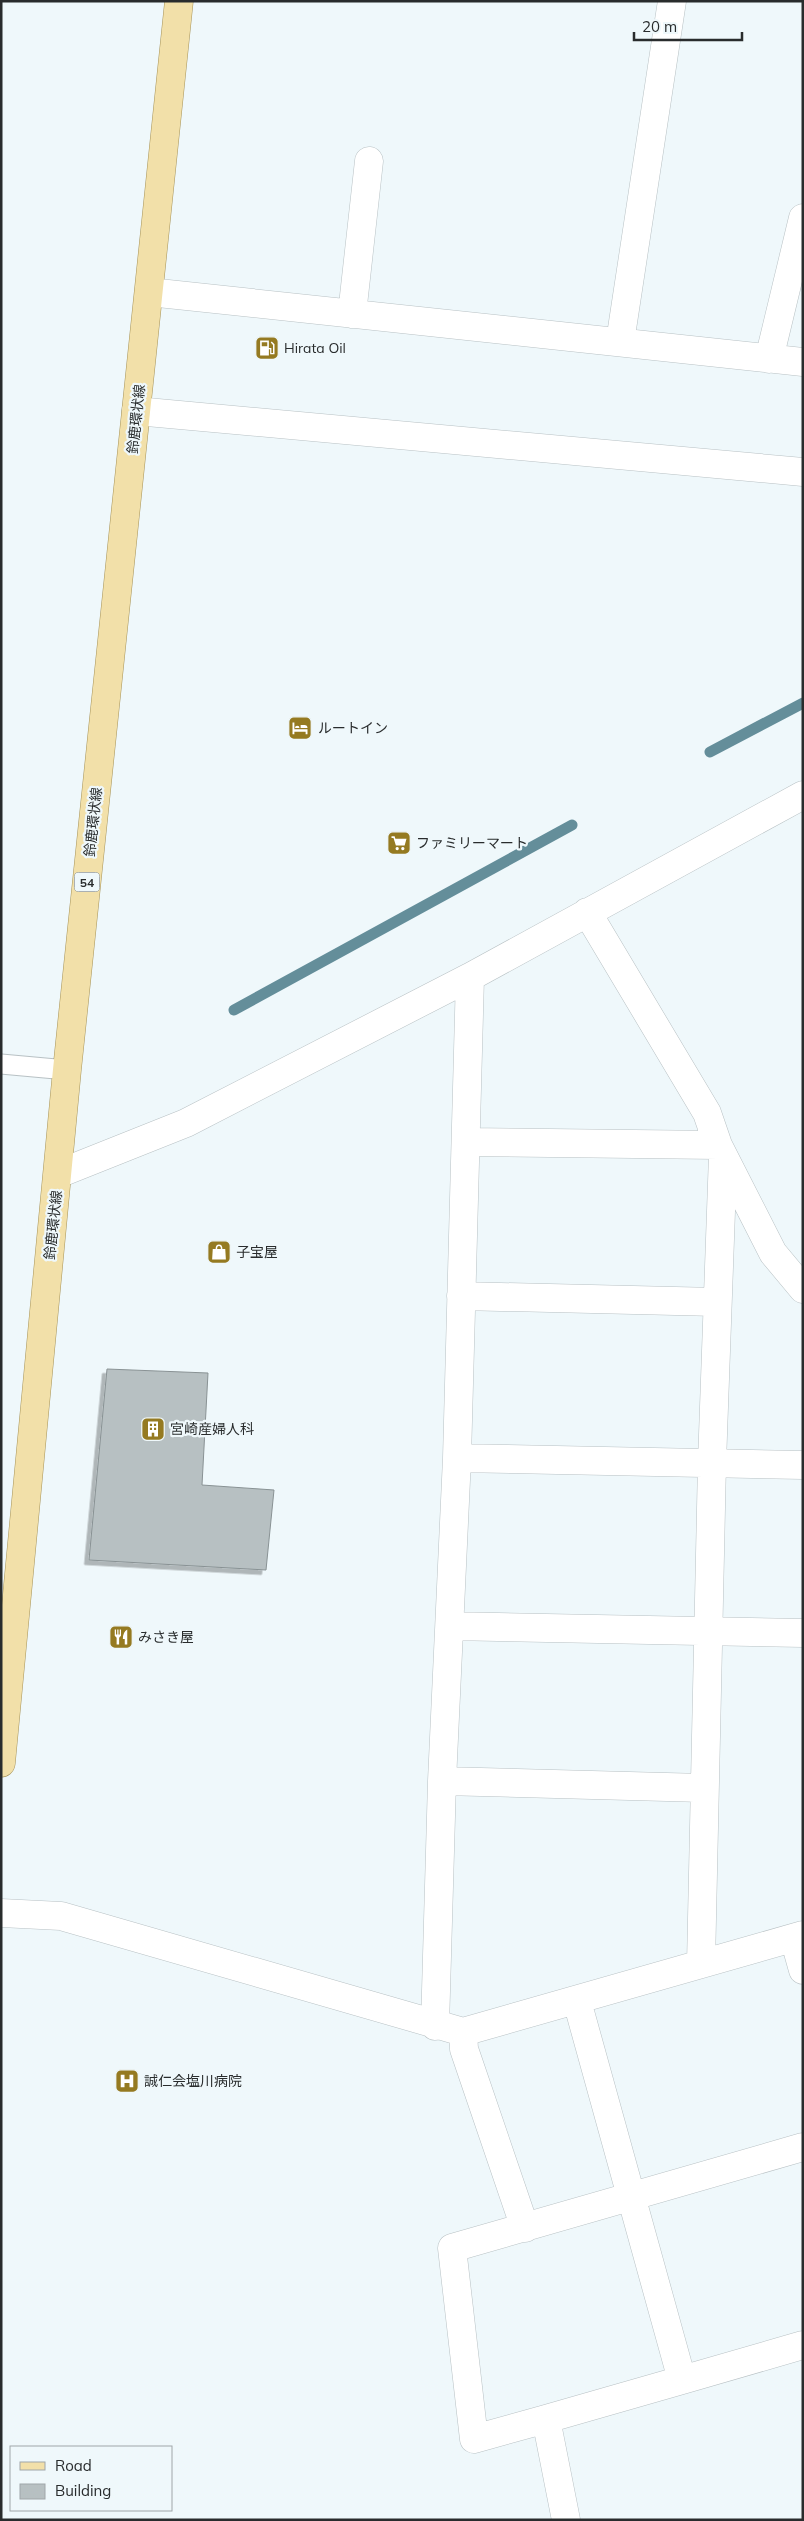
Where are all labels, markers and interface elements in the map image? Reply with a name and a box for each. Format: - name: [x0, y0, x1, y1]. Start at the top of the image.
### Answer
- scale bar: [634, 10, 742, 42]
- text: 20 m: [642, 17, 677, 36]
- fuel station icon: Hirata Oil: [254, 335, 280, 361]
- place label: Hirata Oil: [284, 339, 346, 357]
- street label: 鈴鹿環状線: [123, 383, 149, 455]
- hotel icon: ルートイン: [287, 715, 313, 741]
- place label: ルートイン: [318, 719, 388, 737]
- street label: 鈴鹿環状線: [80, 786, 106, 858]
- supermarket icon: ファミリーマート: [386, 830, 412, 856]
- place label: ファミリーマート: [416, 834, 528, 852]
- road number: 54: [74, 872, 100, 892]
- street label: 鈴鹿環状線: [40, 1189, 66, 1261]
- shop icon: 子宝屋: [206, 1239, 232, 1265]
- place label: 子宝屋: [236, 1243, 278, 1261]
- building icon: 宮崎産婦人科: [140, 1416, 166, 1442]
- place label: 宮崎産婦人科: [170, 1420, 254, 1438]
- restaurant icon: みさき屋: [108, 1624, 134, 1650]
- place label: みさき屋: [138, 1628, 194, 1646]
- hospital icon: 誠仁会塩川病院: [114, 2068, 140, 2094]
- place label: 誠仁会塩川病院: [144, 2072, 242, 2090]
- legend: [10, 2446, 172, 2511]
- text: Road: [55, 2456, 92, 2475]
- text: Building: [55, 2481, 111, 2500]

